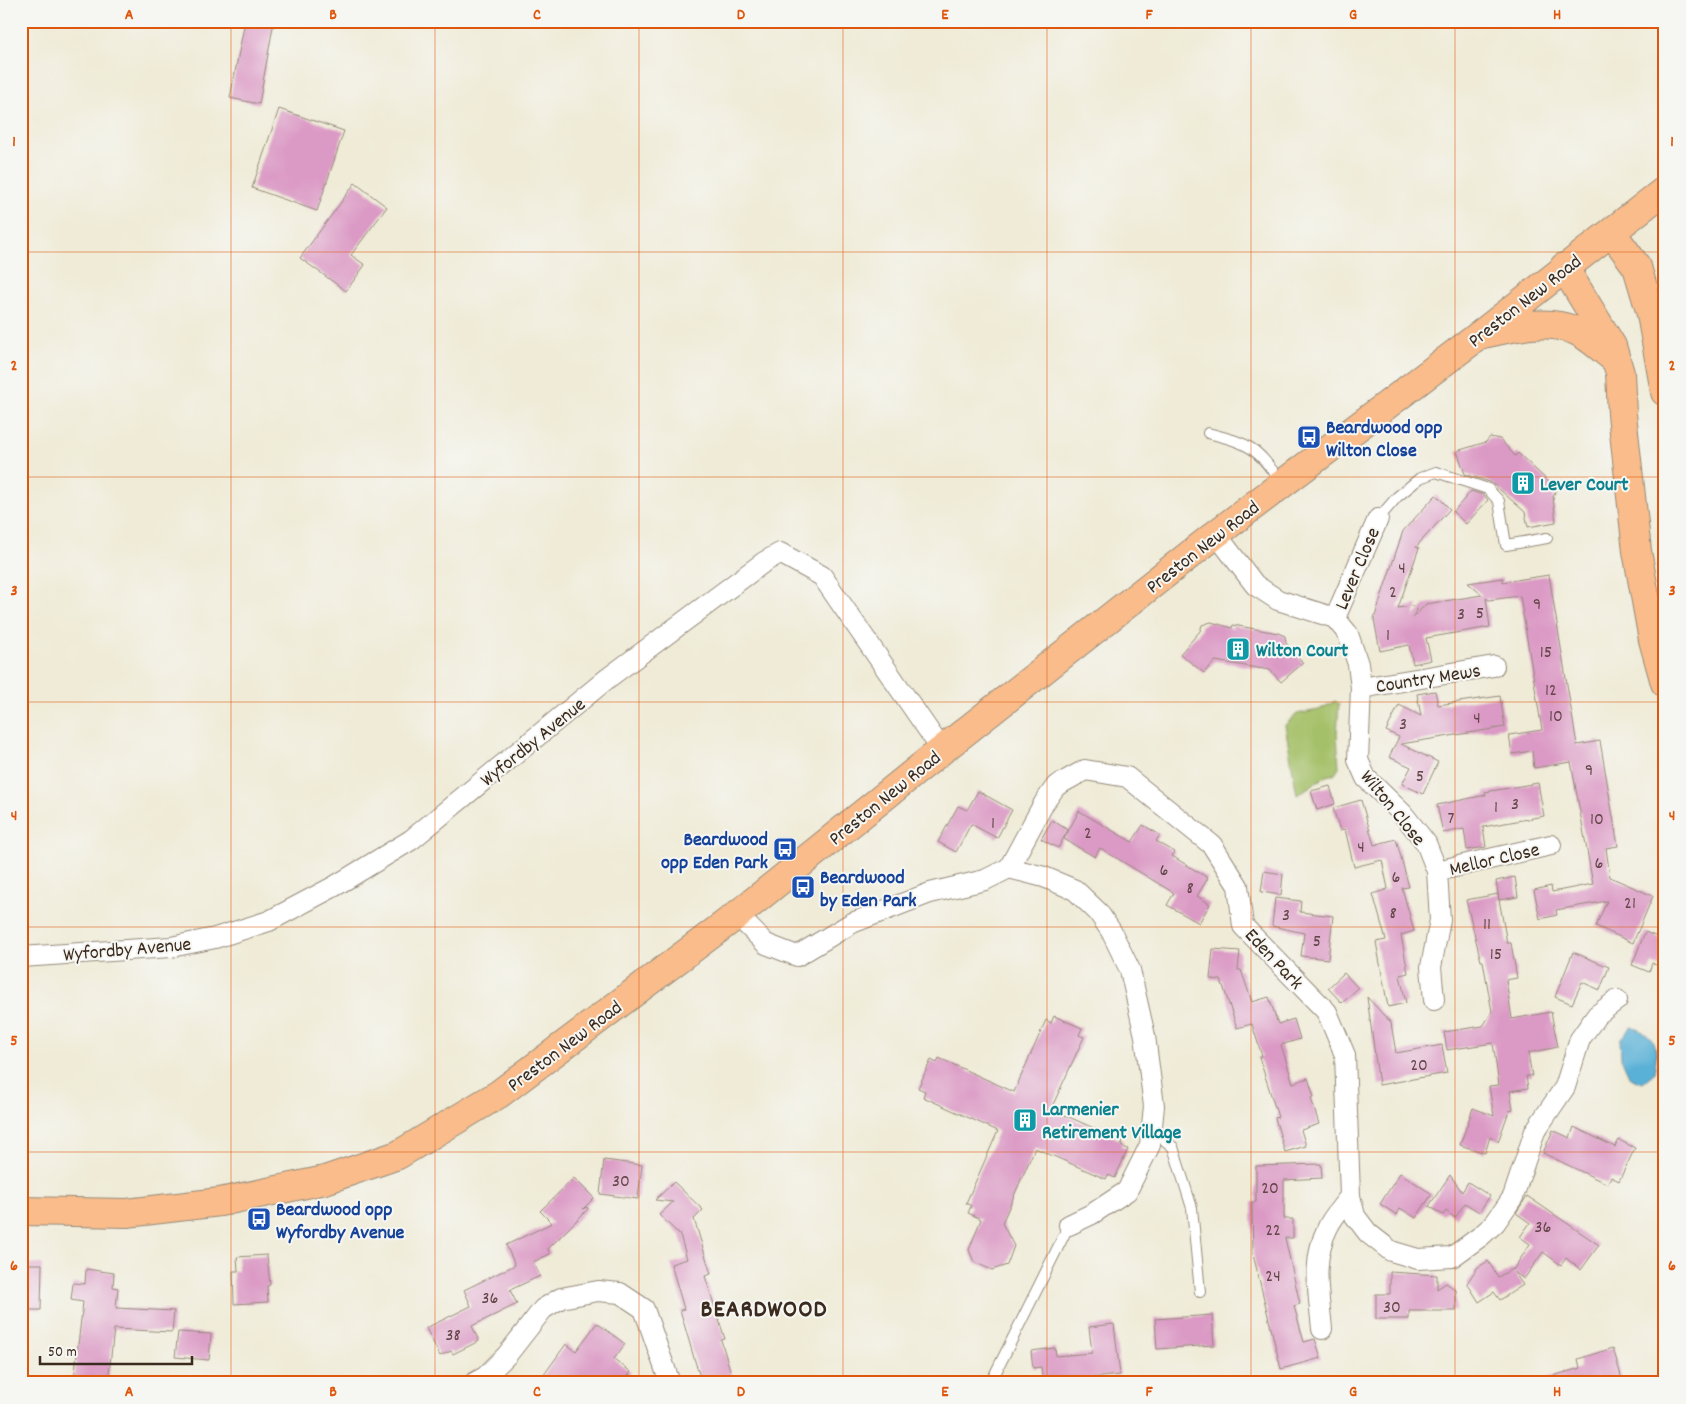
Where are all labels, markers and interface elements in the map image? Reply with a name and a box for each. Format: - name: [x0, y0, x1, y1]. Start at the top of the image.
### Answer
- text: A: [125, 4, 134, 27]
- text: B: [329, 4, 337, 27]
- text: C: [533, 4, 541, 27]
- text: D: [737, 4, 746, 27]
- text: E: [941, 4, 949, 27]
- text: F: [1145, 4, 1153, 27]
- text: G: [1349, 4, 1357, 27]
- text: H: [1553, 4, 1561, 27]
- text: 1: [12, 131, 16, 154]
- text: 1: [1670, 131, 1674, 154]
- street label: Preston New Road: [1463, 249, 1589, 356]
- text: 2: [11, 355, 18, 378]
- text: 2: [1669, 355, 1676, 378]
- place label: Beardwood opp Wilton Close: [1326, 415, 1442, 466]
- bus stop icon: Beardwood opp Wilton Close: [1296, 424, 1322, 450]
- building icon: Lever Court: [1510, 470, 1536, 496]
- place label: Lever Court: [1540, 472, 1629, 500]
- street label: Preston New Road: [1141, 495, 1267, 602]
- street label: Lever Close: [1329, 524, 1389, 615]
- house number: 4: [1398, 557, 1406, 582]
- text: 3: [10, 580, 18, 603]
- text: 3: [1668, 580, 1676, 603]
- house number: 2: [1389, 581, 1397, 606]
- house number: 9: [1533, 593, 1541, 618]
- house number: 5: [1476, 602, 1484, 627]
- house number: 3: [1457, 603, 1465, 628]
- house number: 1: [1386, 624, 1390, 649]
- building icon: Wilton Court: [1225, 636, 1251, 662]
- place label: Wilton Court: [1256, 638, 1349, 666]
- house number: 15: [1540, 641, 1552, 666]
- street label: Country Mews: [1374, 658, 1483, 702]
- house number: 12: [1545, 679, 1557, 704]
- street label: Wyfordby Avenue: [475, 692, 593, 795]
- house number: 10: [1549, 705, 1563, 730]
- house number: 4: [1473, 707, 1481, 732]
- house number: 3: [1399, 713, 1407, 738]
- street label: Preston New Road: [824, 745, 948, 853]
- house number: 9: [1585, 759, 1593, 784]
- street label: Wilton Close: [1352, 765, 1431, 853]
- house number: 5: [1416, 765, 1424, 790]
- house number: 3: [1511, 793, 1519, 818]
- house number: 1: [1494, 796, 1498, 821]
- text: 4: [11, 805, 17, 828]
- text: 4: [1669, 805, 1675, 828]
- house number: 7: [1448, 807, 1455, 832]
- house number: 10: [1590, 808, 1604, 833]
- house number: 1: [991, 812, 995, 837]
- house number: 2: [1084, 822, 1092, 847]
- place label: Beardwood opp Eden Park: [661, 827, 768, 878]
- bus stop icon: Beardwood opp Eden Park: [772, 836, 798, 862]
- house number: 4: [1357, 836, 1365, 861]
- street label: Mellor Close: [1447, 837, 1543, 885]
- house number: 6: [1595, 852, 1603, 877]
- house number: 6: [1160, 859, 1168, 884]
- place label: Beardwood by Eden Park: [820, 865, 917, 916]
- house number: 6: [1392, 866, 1400, 891]
- bus stop icon: Beardwood by Eden Park: [790, 874, 816, 900]
- house number: 8: [1186, 877, 1194, 902]
- house number: 21: [1624, 892, 1636, 917]
- house number: 8: [1389, 902, 1397, 927]
- house number: 3: [1282, 904, 1290, 929]
- house number: 11: [1483, 913, 1491, 938]
- street label: Eden Park: [1237, 923, 1309, 997]
- house number: 5: [1313, 930, 1321, 955]
- street label: Wyfordby Avenue: [62, 931, 193, 971]
- house number: 15: [1490, 943, 1502, 968]
- street label: Preston New Road: [503, 995, 629, 1100]
- text: 5: [10, 1030, 18, 1053]
- text: 5: [1668, 1030, 1676, 1053]
- house number: 20: [1410, 1054, 1428, 1079]
- place label: Larmenier Retirement Village: [1042, 1097, 1181, 1148]
- building icon: Larmenier Retirement Village: [1012, 1107, 1038, 1133]
- house number: 30: [612, 1170, 630, 1195]
- house number: 20: [1261, 1177, 1279, 1202]
- place label: Beardwood opp Wyfordby Avenue: [276, 1197, 405, 1248]
- bus stop icon: Beardwood opp Wyfordby Avenue: [246, 1206, 272, 1232]
- house number: 36: [1535, 1216, 1551, 1241]
- house number: 22: [1265, 1219, 1281, 1244]
- text: 6: [10, 1255, 18, 1278]
- text: 6: [1668, 1255, 1676, 1278]
- house number: 24: [1265, 1265, 1281, 1290]
- house number: 36: [482, 1287, 498, 1312]
- district label: BEARDWOOD: [701, 1293, 827, 1329]
- house number: 30: [1383, 1296, 1401, 1321]
- house number: 38: [445, 1324, 461, 1349]
- scale bar: [40, 1334, 192, 1366]
- text: 50 m: [48, 1342, 77, 1364]
- text: A: [125, 1381, 134, 1404]
- text: B: [329, 1381, 337, 1404]
- text: C: [533, 1381, 541, 1404]
- text: D: [737, 1381, 746, 1404]
- text: E: [941, 1381, 949, 1404]
- text: F: [1145, 1381, 1153, 1404]
- text: G: [1349, 1381, 1357, 1404]
- text: H: [1553, 1381, 1561, 1404]

